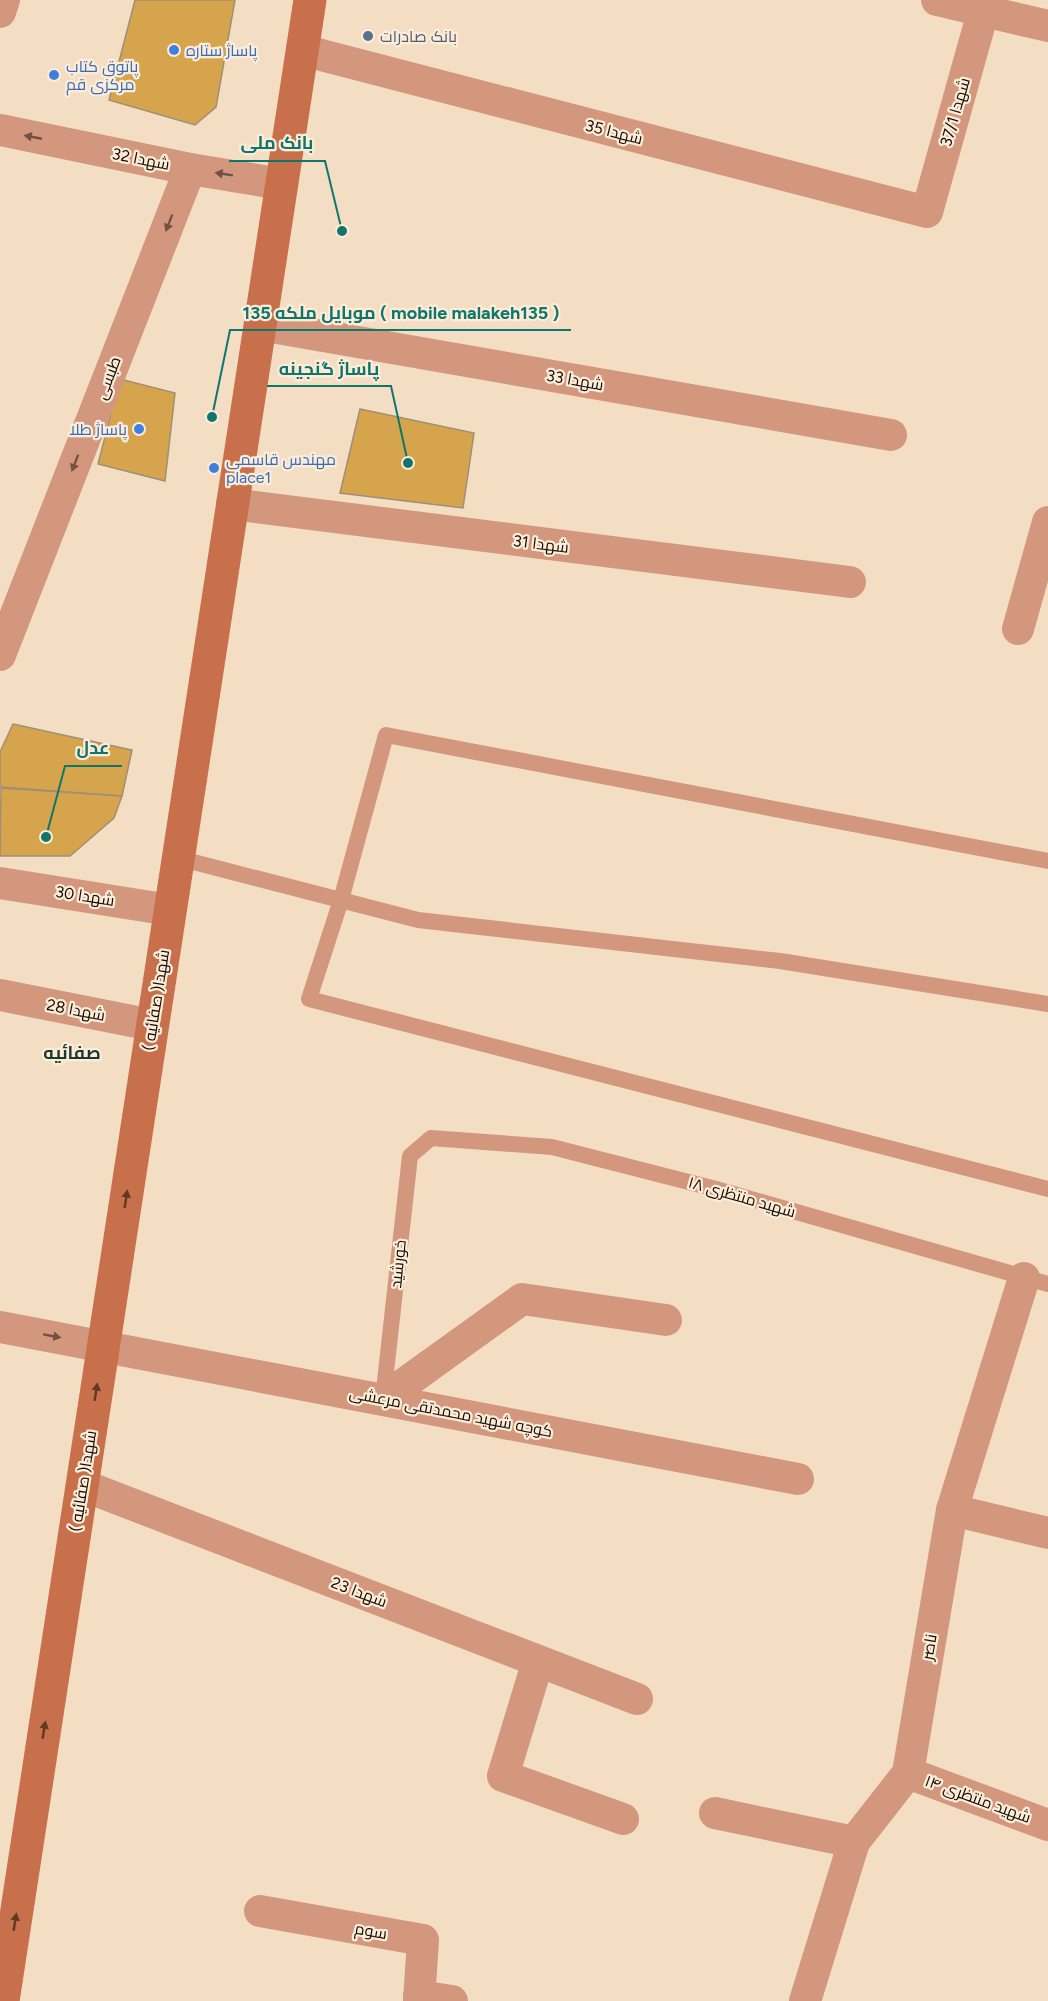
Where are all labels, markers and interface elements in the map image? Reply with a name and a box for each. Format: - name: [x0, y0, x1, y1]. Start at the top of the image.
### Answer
- place label: بانک صادرات: [380, 27, 457, 46]
- marker: بانک صادرات: [361, 29, 375, 43]
- place label: پاساژ ستاره: [186, 41, 258, 62]
- marker: پاساژ ستاره: [167, 43, 181, 57]
- place label: پاتوق کتاب مرکزی قم: [66, 57, 139, 96]
- marker: پاتوق کتاب مرکزی قم: [47, 68, 61, 82]
- street label: شهدا 37/1: [936, 75, 975, 149]
- street label: شهدا 35: [583, 116, 645, 149]
- callout: بانک ملی: [229, 125, 325, 161]
- one-way arrow: [23, 132, 42, 141]
- text: بانک ملی: [241, 132, 313, 154]
- street label: شهدا 32: [110, 144, 171, 175]
- one-way arrow: [214, 170, 233, 179]
- one-way arrow: [164, 214, 173, 232]
- callout: موبایل ملکه 135 ( mobile malakeh135 ): [230, 294, 571, 330]
- text: موبایل ملکه 135 ( mobile malakeh135 ): [243, 302, 560, 324]
- callout: پاساژ گنجینه: [267, 350, 391, 386]
- street label: طبسی: [91, 354, 126, 403]
- text: پاساژ گنجینه: [279, 358, 380, 381]
- street label: شهدا 33: [545, 366, 605, 395]
- place label: پاساژ طلا: [69, 420, 128, 441]
- marker: پاساژ طلا: [132, 422, 146, 436]
- place label: مهندس قاسمی place1: [226, 450, 336, 487]
- one-way arrow: [70, 455, 80, 473]
- marker: مهندس قاسمی place1: [207, 461, 221, 475]
- street label: شهدا 31: [512, 531, 570, 558]
- callout: عدل: [65, 730, 122, 766]
- text: عدل: [77, 737, 109, 759]
- street label: شهدا 30: [54, 882, 116, 911]
- street label: شهدا( صفائیه ): [139, 948, 174, 1052]
- street label: شهدا 28: [45, 995, 107, 1026]
- district label: صفائیه: [43, 1042, 101, 1064]
- street label: شهید منتظری ۱۸: [686, 1173, 798, 1222]
- one-way arrow: [121, 1189, 130, 1208]
- street label: خورشید: [386, 1239, 410, 1289]
- one-way arrow: [42, 1332, 61, 1341]
- one-way arrow: [92, 1382, 101, 1401]
- street label: کوچه شهید محمدتقی مرعشی: [347, 1383, 554, 1443]
- street label: شهدا( صفائیه ): [66, 1429, 101, 1533]
- street label: شهدا 23: [328, 1573, 390, 1612]
- street label: ناصر: [917, 1632, 941, 1663]
- one-way arrow: [40, 1720, 49, 1739]
- street label: شهید منتظری ۱۴: [922, 1771, 1034, 1828]
- one-way arrow: [10, 1913, 19, 1932]
- street label: سوم: [353, 1919, 389, 1945]

